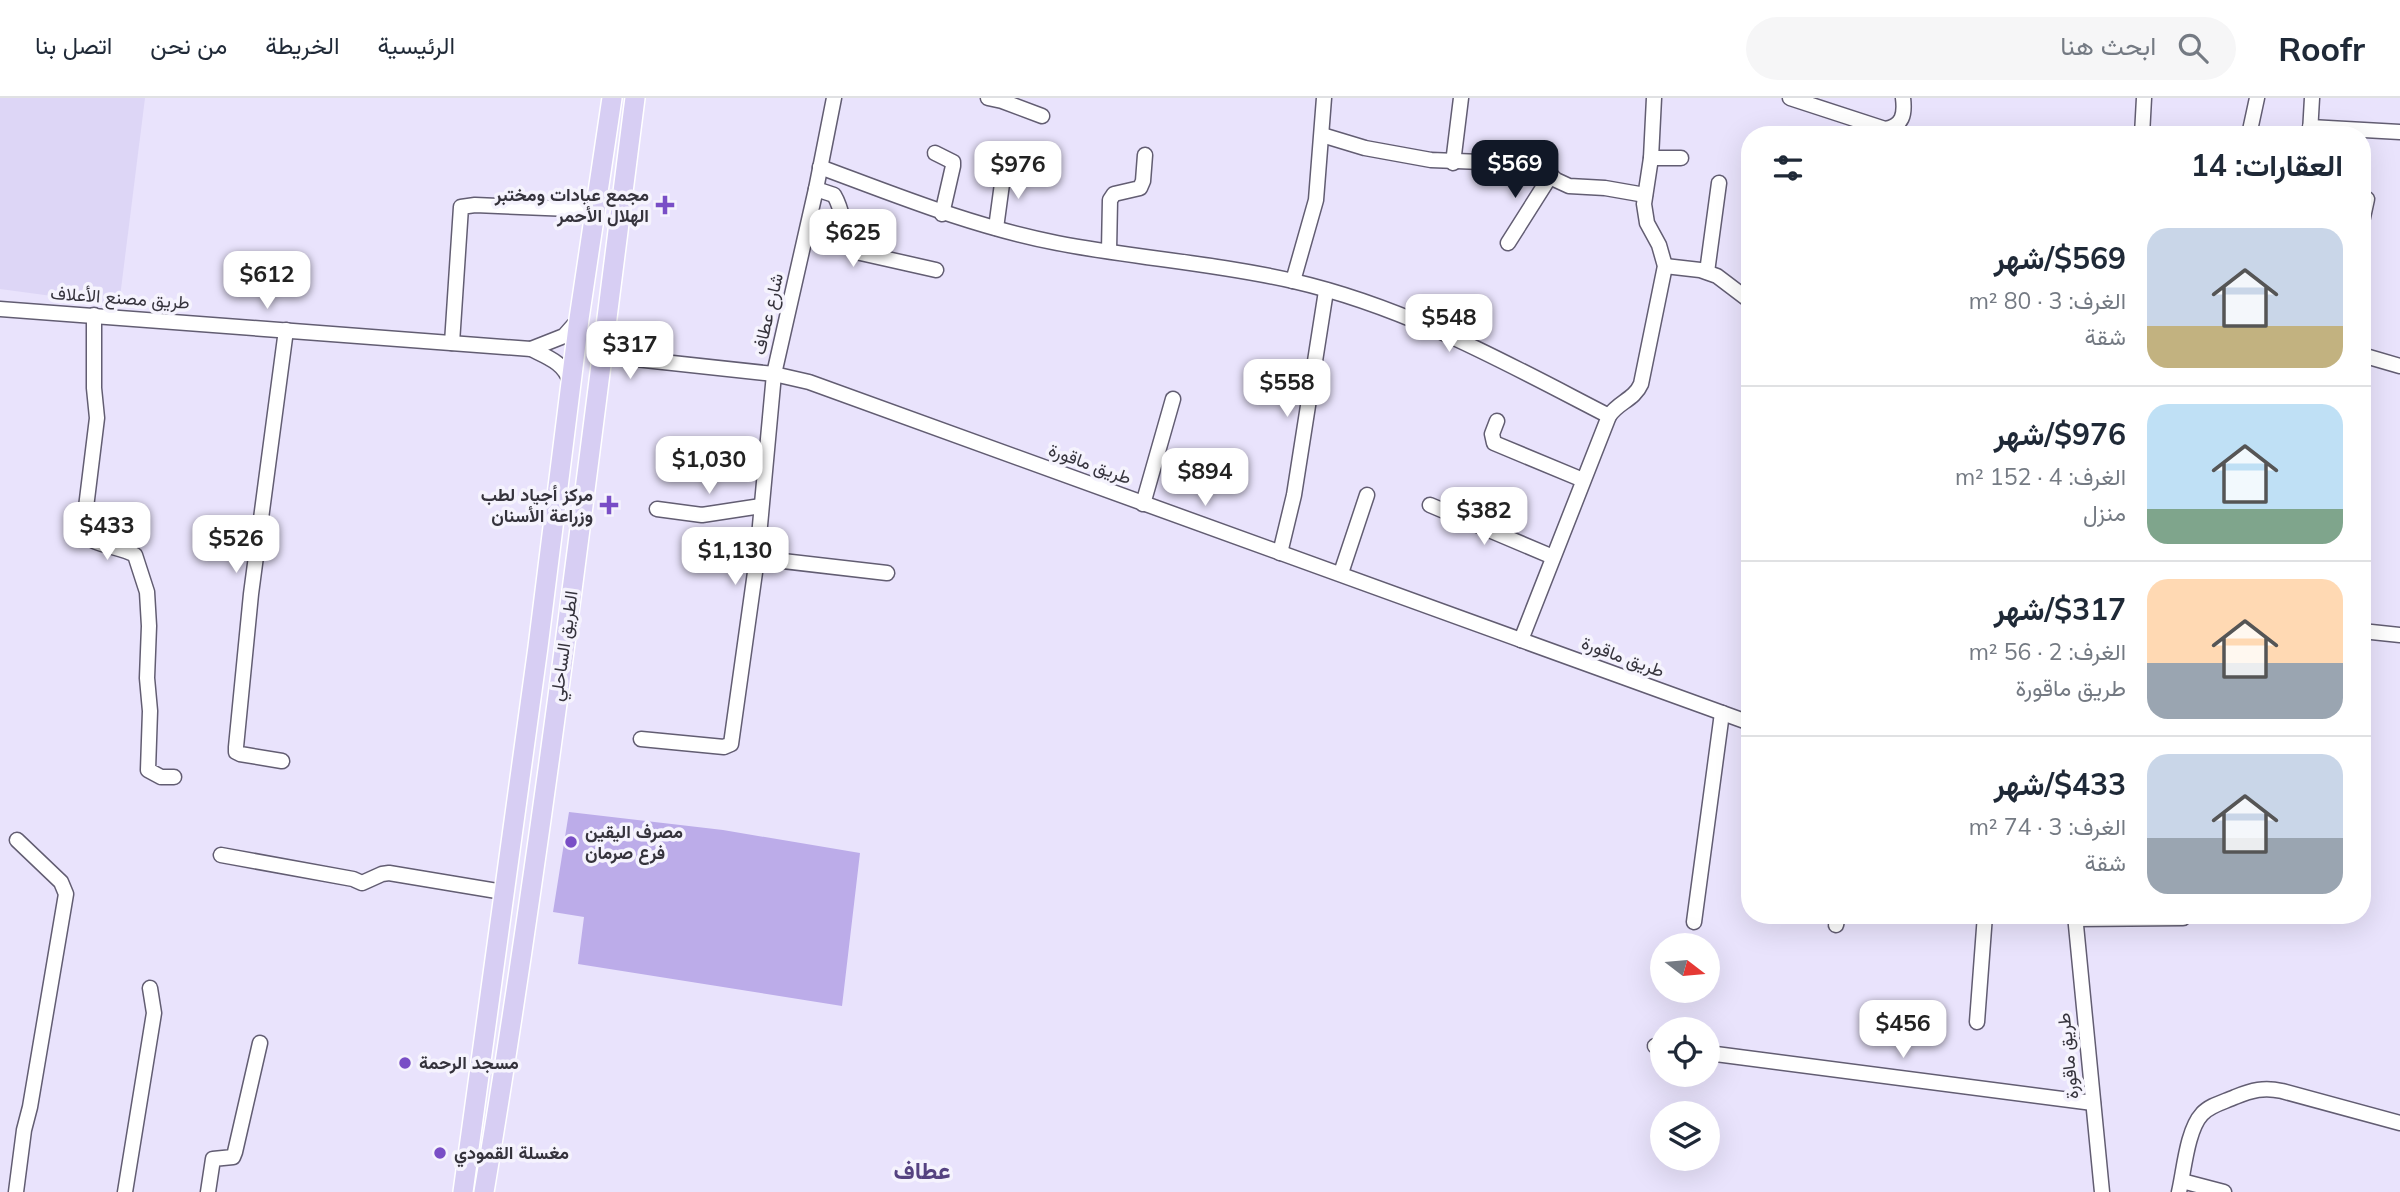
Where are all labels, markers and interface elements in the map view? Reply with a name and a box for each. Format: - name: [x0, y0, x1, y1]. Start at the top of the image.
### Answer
- search box: [1746, 17, 2236, 80]
- text: Roofr: [2278, 28, 2365, 69]
- text: ابحث هنا: [2060, 29, 2156, 62]
- icon: search: [2174, 29, 2212, 67]
- text: اتصل بنا: [35, 30, 112, 60]
- text: من نحن: [150, 30, 227, 60]
- text: الخريطة: [265, 30, 339, 60]
- text: الرئيسية: [377, 30, 455, 60]
- pin: $569: [1474, 140, 1556, 200]
- pin: $976: [977, 141, 1059, 201]
- text: العقارات: 14: [2191, 146, 2343, 184]
- text: $569: [1487, 148, 1543, 177]
- text: $976: [990, 149, 1046, 178]
- icon: filters: [1769, 149, 1807, 187]
- place label: مجمع عيادات ومختبر الهلال الأحمر: [494, 183, 649, 227]
- marker: مجمع عيادات ومختبر الهلال الأحمر: [655, 195, 675, 215]
- pin: $625: [812, 209, 894, 269]
- text: $625: [825, 217, 881, 246]
- text: $569/شهر: [1994, 239, 2126, 277]
- pin: $612: [226, 252, 308, 311]
- icon: home: [2203, 256, 2287, 340]
- text: $612: [239, 259, 295, 288]
- street label: شارع عطاف: [747, 271, 789, 357]
- street label: طريق مصنع الأعلاف: [49, 281, 191, 315]
- text: الغرف: 3 · 80 m²: [1969, 286, 2126, 315]
- pin: $548: [1408, 294, 1490, 354]
- text: $548: [1421, 302, 1477, 331]
- pin: $317: [589, 322, 671, 381]
- text: شقة: [2084, 322, 2126, 351]
- text: $317: [602, 329, 658, 358]
- pin: $558: [1246, 360, 1328, 419]
- text: $558: [1259, 367, 1315, 396]
- text: $976/شهر: [1994, 415, 2126, 453]
- icon: home: [2203, 432, 2287, 516]
- pin: $1,030: [652, 436, 766, 496]
- street label: طريق ماقورة: [1046, 438, 1135, 489]
- text: $1,030: [672, 444, 746, 473]
- pin: $894: [1164, 448, 1246, 508]
- text: $894: [1177, 456, 1233, 485]
- text: الغرف: 4 · 152 m²: [1955, 462, 2126, 491]
- place label: مركز أجياد لطب وزراعة الأسنان: [481, 483, 593, 527]
- pin: $382: [1443, 488, 1525, 547]
- marker: مركز أجياد لطب وزراعة الأسنان: [599, 495, 619, 515]
- text: $382: [1456, 495, 1512, 524]
- text: منزل: [2083, 498, 2126, 527]
- pin: $433: [66, 503, 148, 562]
- text: $433: [79, 510, 135, 539]
- pin: $526: [195, 516, 277, 575]
- text: $526: [208, 523, 264, 552]
- pin: $1,130: [678, 528, 792, 587]
- text: $1,130: [698, 535, 772, 564]
- street label: الطريق الساحلي: [544, 589, 587, 703]
- text: $317/شهر: [1994, 590, 2126, 628]
- icon: home: [2203, 607, 2287, 691]
- street label: طريق ماقورة: [1579, 631, 1668, 682]
- text: الغرف: 2 · 56 m²: [1969, 637, 2126, 666]
- text: طريق ماقورة: [2015, 673, 2126, 702]
- text: $433/شهر: [1994, 765, 2126, 803]
- icon: home: [2203, 782, 2287, 866]
- text: الغرف: 3 · 74 m²: [1969, 812, 2126, 841]
- place label: مصرف اليقين فرع صرمان: [585, 820, 683, 865]
- marker: مصرف اليقين فرع صرمان: [563, 834, 579, 850]
- text: شقة: [2084, 848, 2126, 877]
- north arrow: [1650, 933, 1720, 1003]
- map controls: [1650, 933, 1720, 1171]
- pin: $456: [1862, 1000, 1944, 1060]
- text: $456: [1875, 1008, 1931, 1037]
- street label: طريق ماقورة: [2052, 1012, 2083, 1100]
- button: locate: [1650, 1017, 1720, 1087]
- place label: مسجد الرحمة: [419, 1051, 519, 1074]
- marker: مسجد الرحمة: [397, 1055, 413, 1071]
- button: layers: [1650, 1101, 1720, 1171]
- place label: مغسلة القمودي: [454, 1141, 569, 1168]
- marker: مغسلة القمودي: [432, 1145, 448, 1161]
- district label: عطاف: [894, 1155, 950, 1185]

